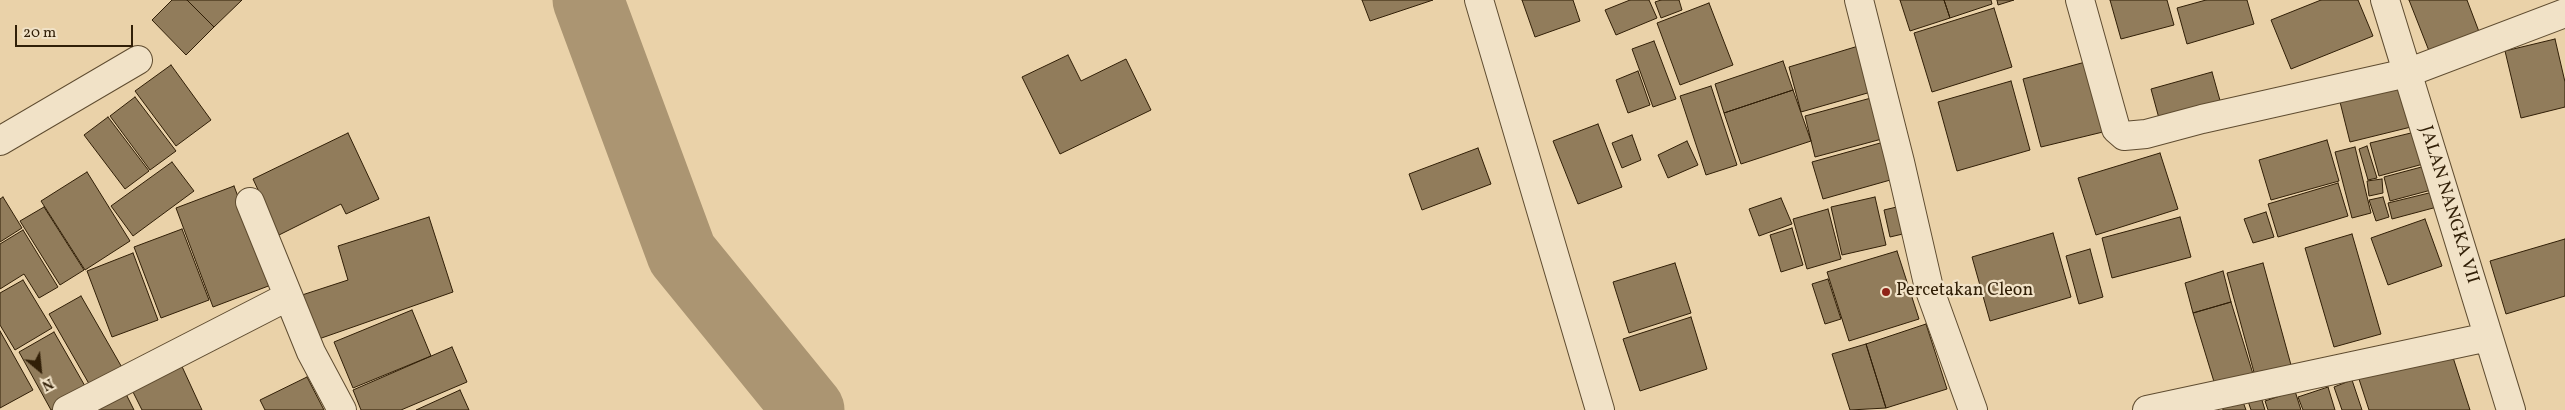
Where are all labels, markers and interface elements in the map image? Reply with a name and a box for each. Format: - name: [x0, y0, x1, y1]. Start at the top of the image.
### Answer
- scale bar: [18, 15, 135, 47]
- text: 20 m: [23, 23, 56, 44]
- street label: JALAN NANGKA VII: [2414, 123, 2482, 287]
- place label: Percetakan Cleon: [1896, 281, 2033, 303]
- marker: Percetakan Cleon: [1880, 286, 1892, 298]
- north arrow: [15, 345, 65, 395]
- text: N: [38, 373, 56, 394]

